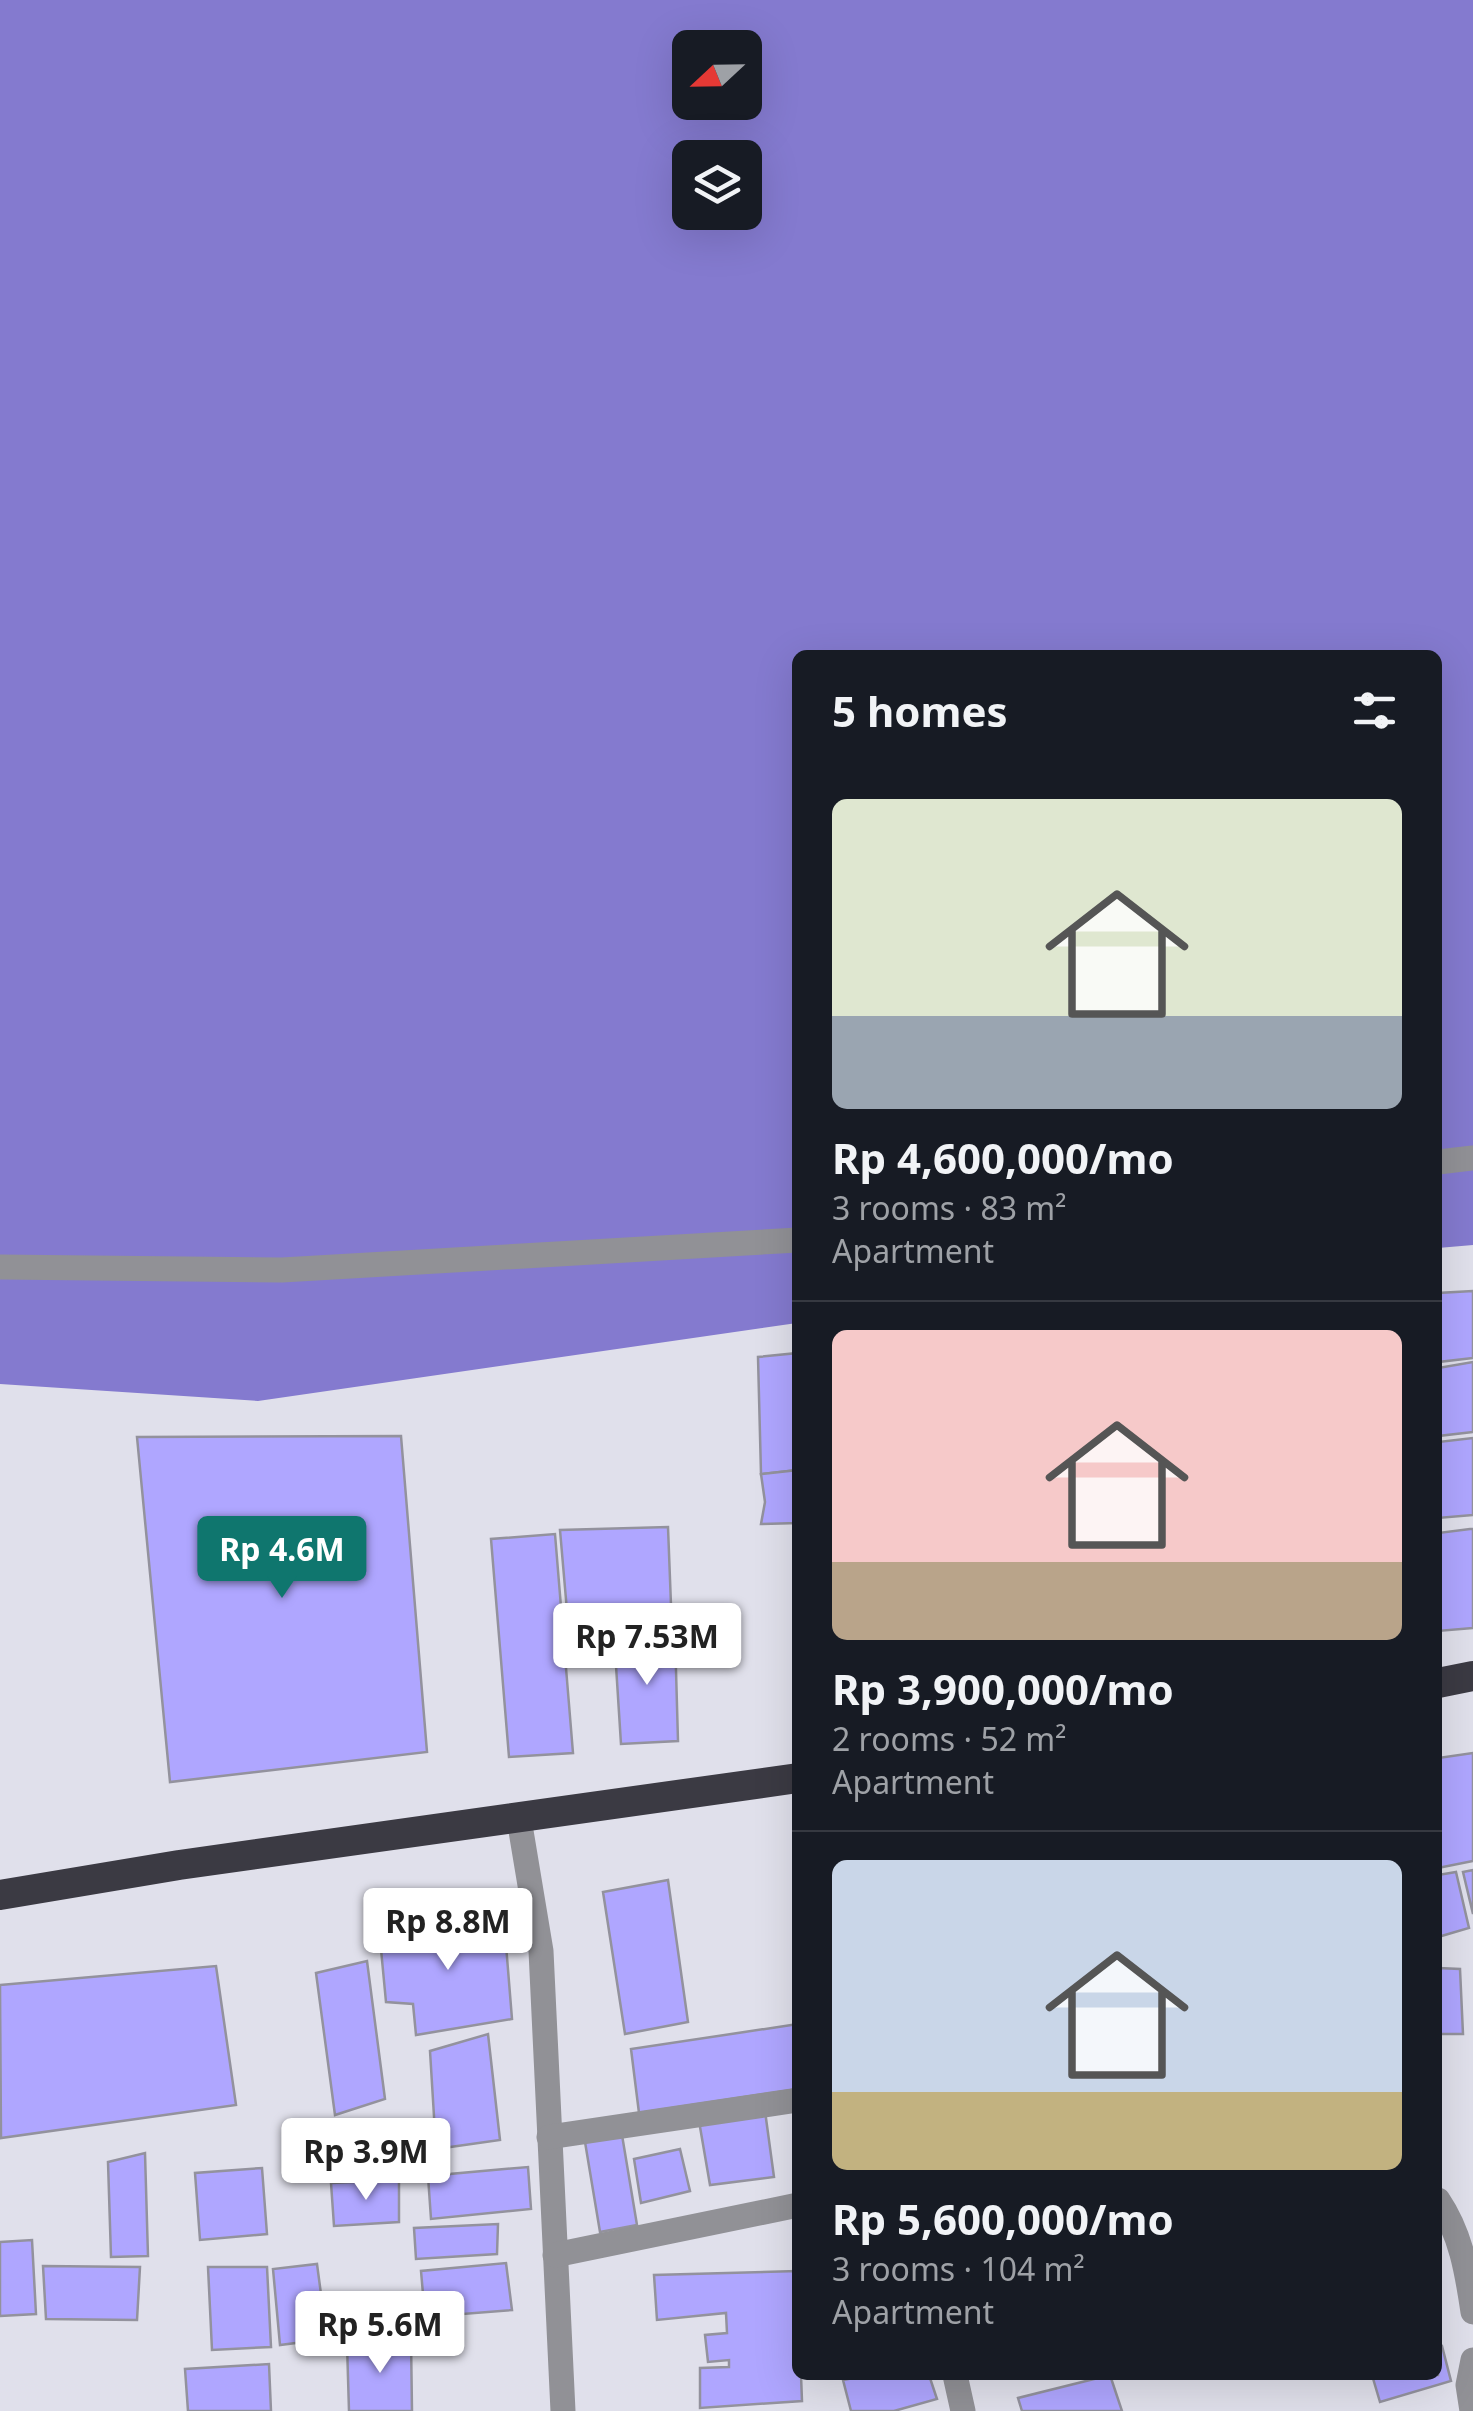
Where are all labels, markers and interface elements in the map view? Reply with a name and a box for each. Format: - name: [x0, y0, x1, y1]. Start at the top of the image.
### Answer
- north arrow: [672, 30, 762, 120]
- map controls: [672, 30, 762, 230]
- button: layers: [672, 140, 762, 230]
- text: 5 homes: [832, 682, 1008, 739]
- icon: filters: [1347, 683, 1402, 738]
- icon: home: [1027, 864, 1207, 1044]
- text: Rp 4,600,000/mo: [832, 1129, 1174, 1186]
- text: 3 rooms · 83 m²: [832, 1186, 1066, 1229]
- text: Apartment: [832, 1229, 994, 1272]
- icon: home: [1027, 1395, 1207, 1575]
- pin: Rp 4.6M: [190, 1516, 374, 1601]
- text: Rp 4.6M: [219, 1527, 345, 1570]
- pin: Rp 7.53M: [544, 1603, 750, 1688]
- text: Rp 7.53M: [575, 1614, 719, 1657]
- text: Rp 3,900,000/mo: [832, 1660, 1174, 1717]
- text: 2 rooms · 52 m²: [832, 1717, 1066, 1760]
- text: Apartment: [832, 1760, 994, 1803]
- pin: Rp 8.8M: [356, 1888, 540, 1973]
- text: Rp 8.8M: [385, 1899, 511, 1942]
- icon: home: [1027, 1925, 1207, 2105]
- pin: Rp 3.9M: [274, 2118, 458, 2203]
- text: Rp 3.9M: [303, 2129, 429, 2172]
- text: Rp 5,600,000/mo: [832, 2190, 1174, 2247]
- text: 3 rooms · 104 m²: [832, 2247, 1085, 2290]
- text: Apartment: [832, 2290, 994, 2333]
- pin: Rp 5.6M: [288, 2291, 472, 2376]
- text: Rp 5.6M: [317, 2302, 443, 2345]

